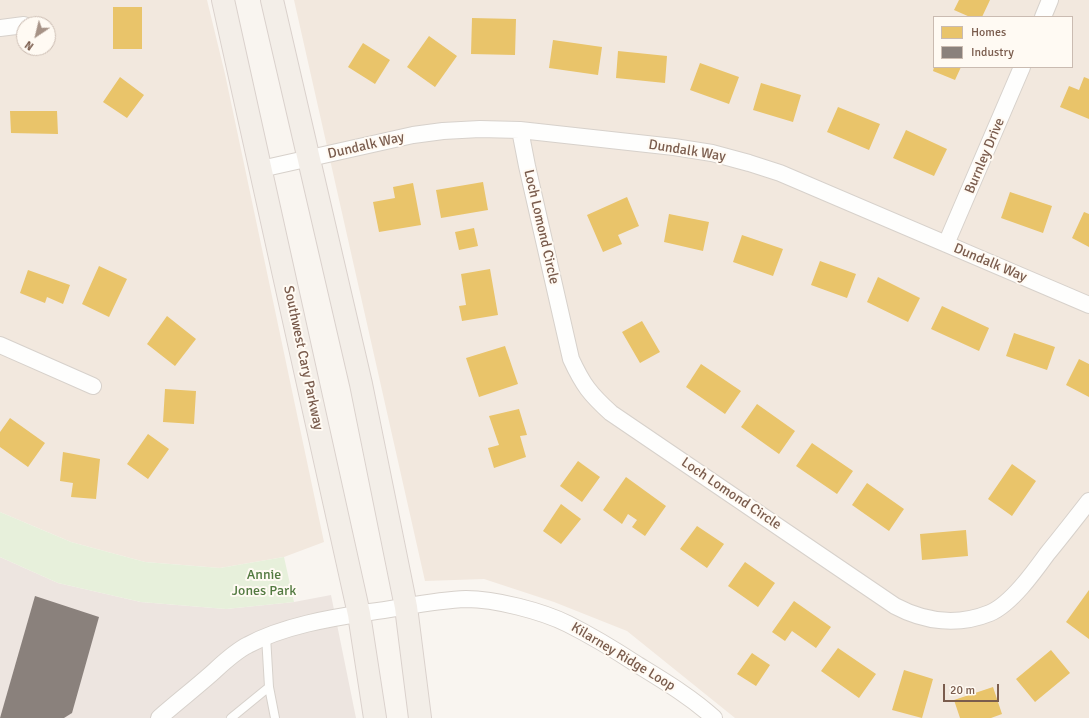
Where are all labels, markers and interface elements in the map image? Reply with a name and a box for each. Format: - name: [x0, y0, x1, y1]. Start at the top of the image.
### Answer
- north arrow: [16, 16, 56, 56]
- legend: [933, 16, 1073, 68]
- text: Homes: [971, 25, 1006, 40]
- text: N: [23, 38, 36, 53]
- text: Industry: [971, 45, 1014, 60]
- street label: Burnley Drive: [962, 116, 1008, 196]
- street label: Dundalk Way: [326, 129, 406, 163]
- street label: Dundalk Way: [647, 137, 727, 165]
- street label: Loch Lomond Circle: [520, 168, 562, 286]
- street label: Dundalk Way: [951, 240, 1029, 286]
- street label: Southwest Cary Parkway: [280, 284, 326, 432]
- street label: Loch Lomond Circle: [678, 454, 784, 534]
- park label: Annie Jones Park: [232, 567, 296, 600]
- street label: Kilarney Ridge Loop: [568, 619, 678, 695]
- scale bar: [945, 676, 1001, 702]
- text: 20 m: [950, 683, 975, 698]

